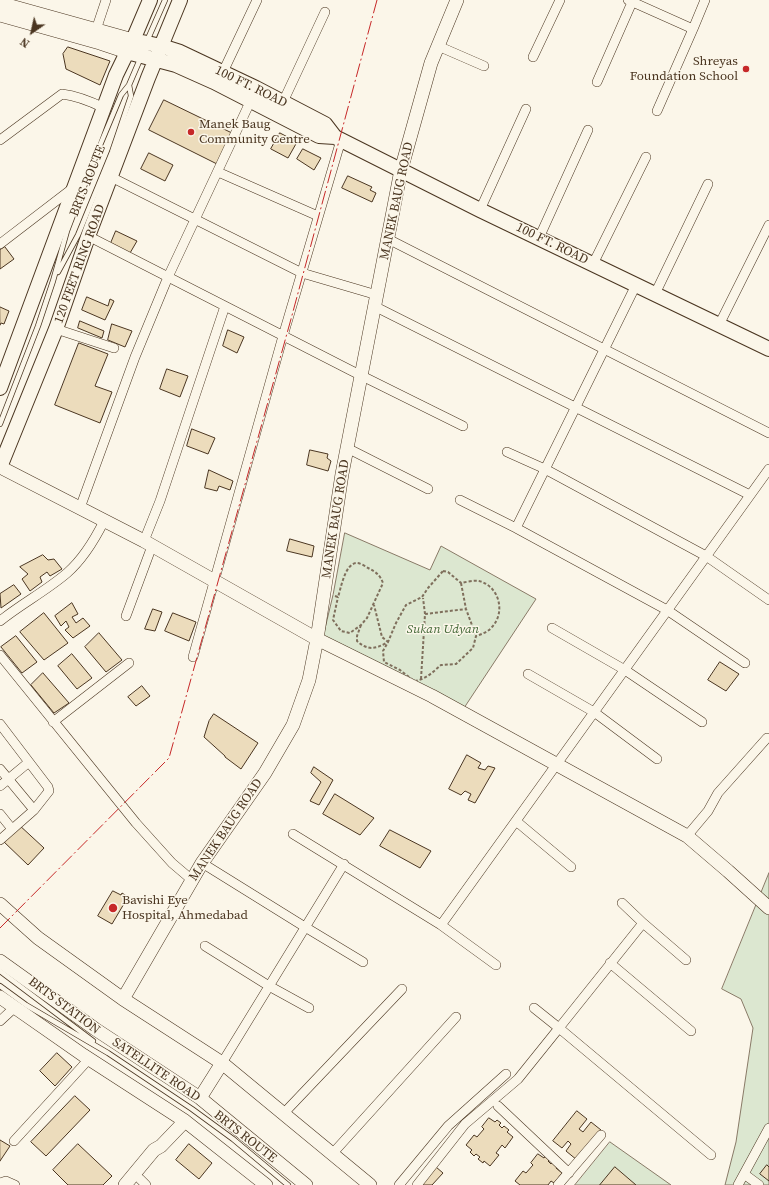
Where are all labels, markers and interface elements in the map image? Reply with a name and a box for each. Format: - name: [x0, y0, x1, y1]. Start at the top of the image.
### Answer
- north arrow: [12, 12, 52, 52]
- text: N: [17, 34, 33, 51]
- place label: Shreyas Foundation School: [630, 54, 738, 85]
- street label: 100 FT. ROAD: [212, 63, 290, 111]
- marker: Shreyas Foundation School: [741, 64, 751, 74]
- place label: Manek Baug Community Centre: [199, 117, 310, 148]
- marker: Manek Baug Community Centre: [186, 127, 196, 137]
- street label: MANEK BAUG ROAD: [377, 141, 417, 261]
- street label: BRTS ROUTE: [67, 143, 109, 219]
- street label: 120 FEET RING ROAD: [51, 202, 109, 326]
- street label: 100 FT. ROAD: [513, 220, 591, 268]
- street label: MANEK BAUG ROAD: [319, 458, 353, 580]
- park label: Sukan Udyan: [407, 622, 479, 638]
- street label: MANEK BAUG ROAD: [186, 776, 266, 884]
- place label: Bavishi Eye Hospital, Ahmedabad: [122, 893, 248, 924]
- marker: Bavishi Eye Hospital, Ahmedabad: [107, 902, 119, 914]
- street label: BRTS STATION: [25, 974, 103, 1038]
- street label: SATELLITE ROAD: [109, 1035, 203, 1105]
- street label: BRTS ROUTE: [210, 1108, 280, 1166]

